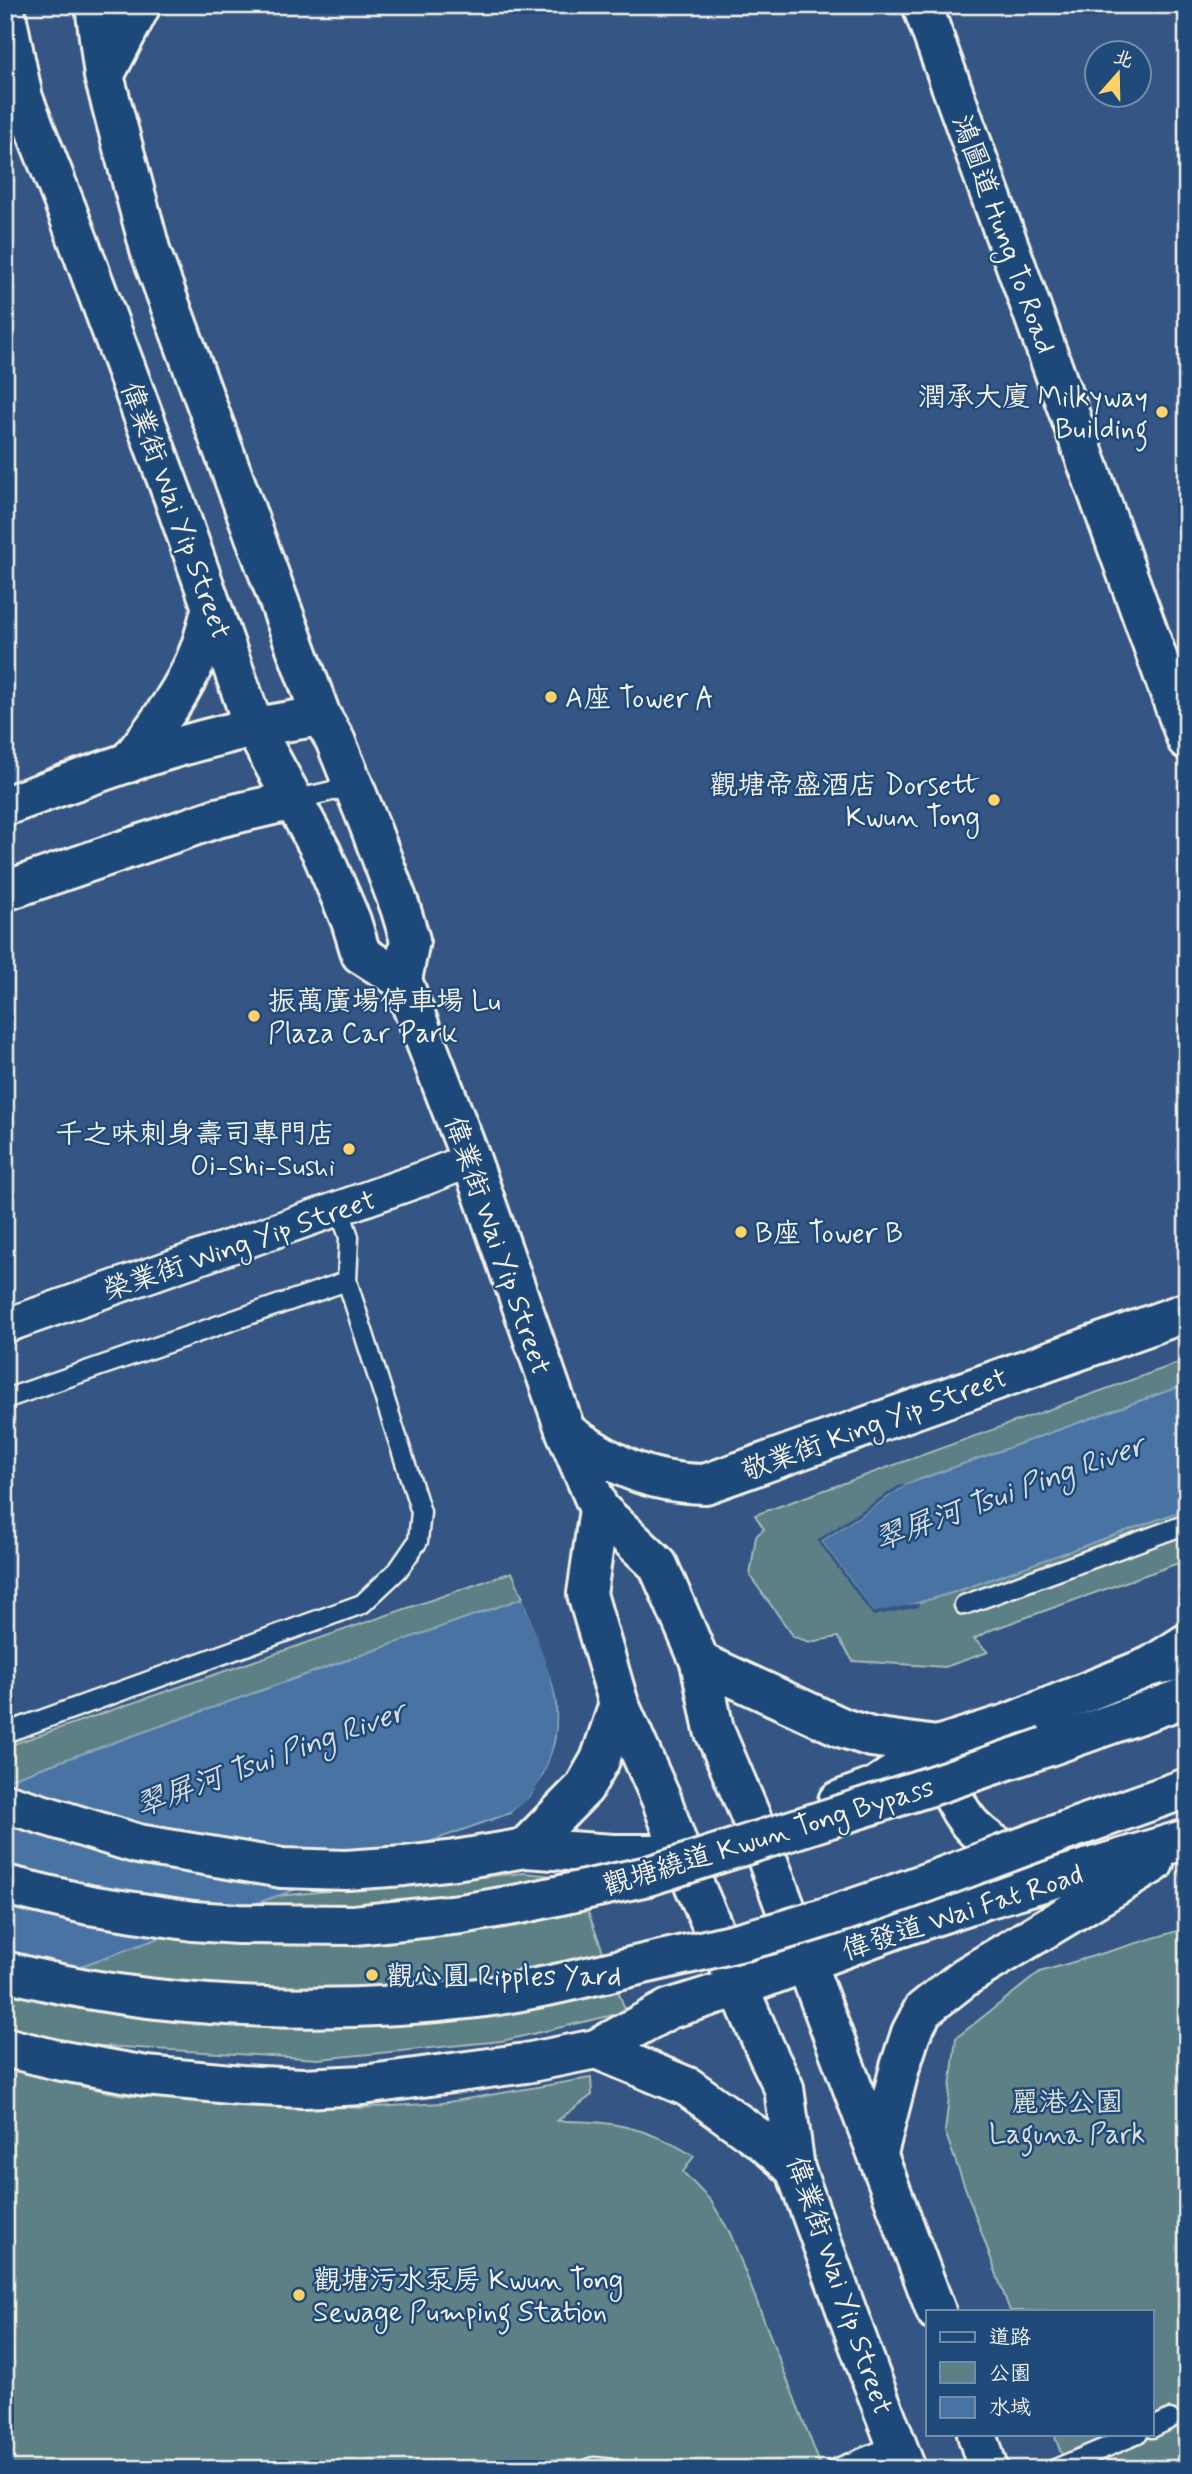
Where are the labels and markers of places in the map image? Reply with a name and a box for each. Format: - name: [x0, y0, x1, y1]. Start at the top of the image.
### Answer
- place label: 潤承大廈 Milkyway Building: [918, 380, 1148, 452]
- marker: 潤承大廈 Milkyway Building: [1154, 404, 1170, 420]
- place label: A座 Tower A: [565, 681, 714, 718]
- marker: A座 Tower A: [543, 689, 559, 705]
- place label: 觀塘帝盛酒店 Dorsett Kwun Tong: [709, 768, 980, 839]
- marker: 觀塘帝盛酒店 Dorsett Kwun Tong: [986, 792, 1002, 808]
- place label: 振萬廣場停車場 Lu Plaza Car Park: [268, 984, 501, 1053]
- marker: 振萬廣場停車場 Lu Plaza Car Park: [246, 1008, 262, 1024]
- place label: 千之味刺身壽司專門店 Oi-Shi-Sushi: [55, 1117, 335, 1186]
- marker: 千之味刺身壽司專門店 Oi-Shi-Sushi: [341, 1141, 357, 1157]
- place label: B座 Tower B: [755, 1216, 903, 1253]
- marker: B座 Tower B: [733, 1224, 749, 1240]
- place label: 觀心圓 Ripples Yard: [386, 1959, 621, 1996]
- marker: 觀心圓 Ripples Yard: [364, 1967, 380, 1983]
- place label: 觀塘污水泵房 Kwun Tong Sewage Pumping Station: [313, 2263, 623, 2335]
- marker: 觀塘污水泵房 Kwun Tong Sewage Pumping Station: [291, 2287, 307, 2303]

